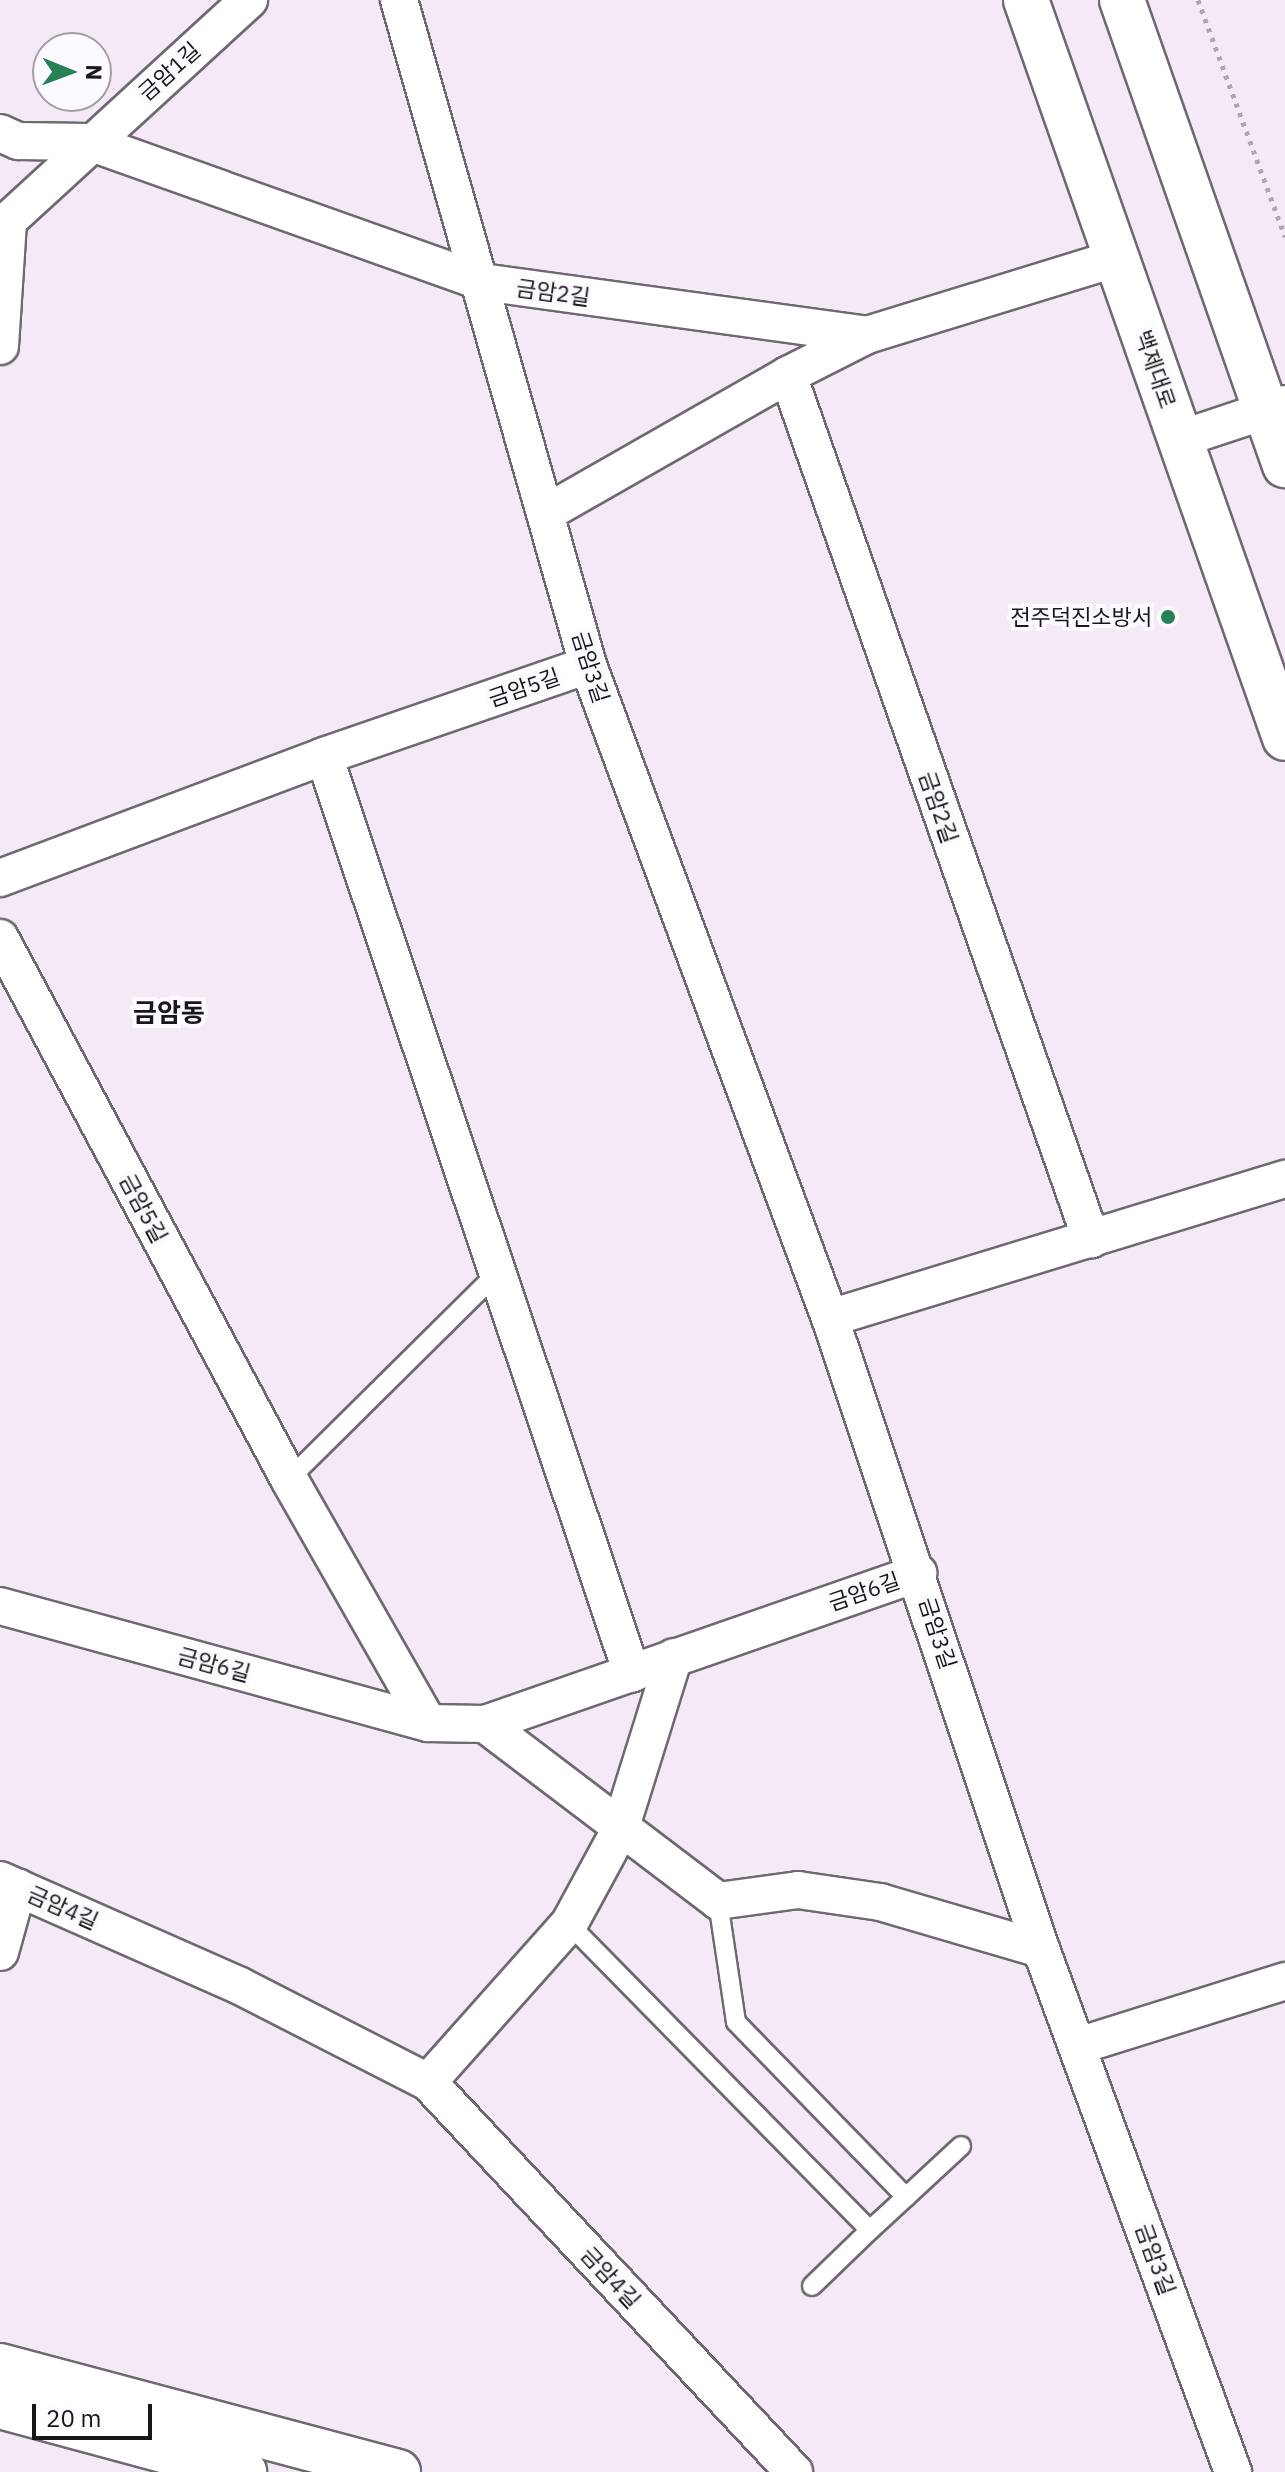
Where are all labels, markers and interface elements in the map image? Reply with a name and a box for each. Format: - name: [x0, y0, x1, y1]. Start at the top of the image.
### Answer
- north arrow: [32, 32, 112, 112]
- street label: 금암1길: [133, 36, 205, 106]
- text: N: [80, 64, 109, 81]
- street label: 금암2길: [515, 274, 591, 310]
- street label: 백제대로: [1130, 326, 1182, 412]
- place label: 전주덕진소방서: [1010, 604, 1152, 630]
- marker: 전주덕진소방서: [1159, 608, 1177, 626]
- street label: 금암3길: [567, 628, 615, 706]
- street label: 금암5길: [485, 662, 563, 712]
- street label: 금암2길: [914, 768, 964, 846]
- district label: 금암동: [133, 997, 205, 1029]
- street label: 금암5길: [115, 1169, 173, 1247]
- street label: 금암6길: [825, 1566, 903, 1616]
- street label: 금암3길: [914, 1594, 962, 1672]
- street label: 금암6길: [175, 1642, 253, 1686]
- street label: 금암4길: [24, 1880, 102, 1934]
- street label: 금암3길: [1131, 2220, 1181, 2298]
- street label: 금암4길: [576, 2241, 646, 2313]
- scale bar: [36, 2388, 156, 2438]
- text: 20 m: [46, 2402, 101, 2434]

